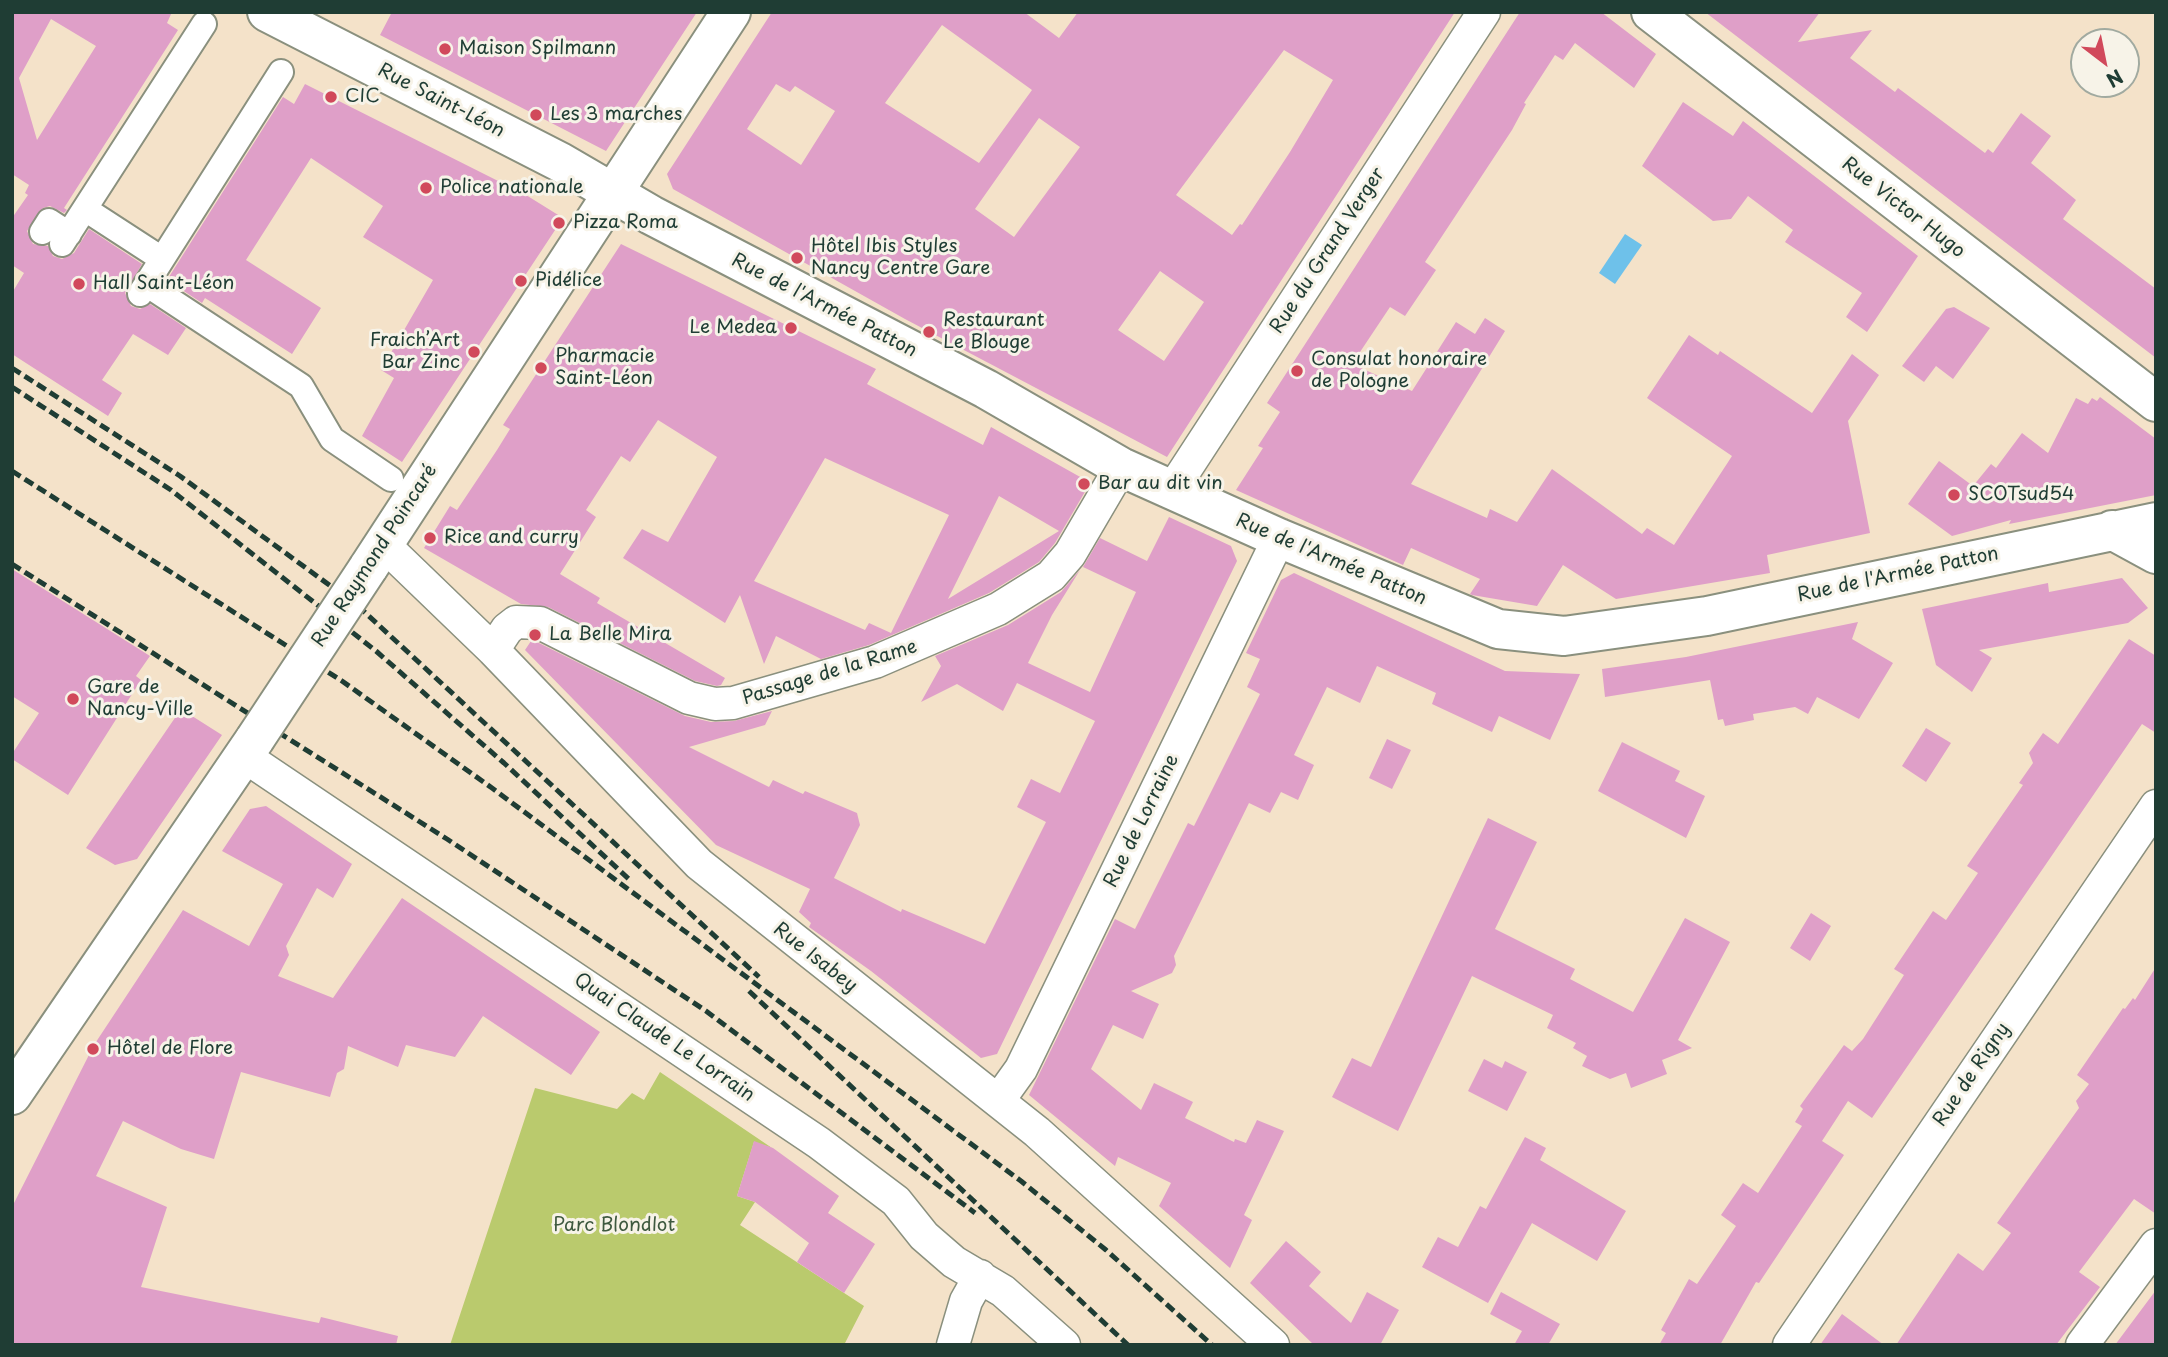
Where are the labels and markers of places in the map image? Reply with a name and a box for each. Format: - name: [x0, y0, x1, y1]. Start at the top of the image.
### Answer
- place label: Maison Spilmann: [459, 38, 616, 60]
- marker: Maison Spilmann: [437, 41, 453, 57]
- place label: CIC: [345, 86, 380, 108]
- marker: CIC: [323, 89, 339, 105]
- place label: Les 3 marches: [550, 104, 683, 126]
- marker: Les 3 marches: [528, 107, 544, 123]
- place label: Police nationale: [440, 177, 584, 199]
- marker: Police nationale: [418, 180, 434, 196]
- place label: Pizza Roma: [573, 212, 678, 234]
- marker: Pizza Roma: [551, 215, 567, 231]
- place label: Hôtel Ibis Styles Nancy Centre Gare: [811, 236, 990, 280]
- marker: Hôtel Ibis Styles Nancy Centre Gare: [789, 250, 805, 266]
- place label: Pidélice: [535, 270, 602, 292]
- place label: Hall Saint-Léon: [93, 273, 234, 295]
- marker: Pidélice: [513, 273, 529, 289]
- marker: Hall Saint-Léon: [71, 276, 87, 292]
- place label: Restaurant Le Blouge: [943, 310, 1045, 354]
- place label: Le Medea: [689, 317, 777, 339]
- marker: Le Medea: [783, 320, 799, 336]
- marker: Restaurant Le Blouge: [921, 324, 937, 340]
- place label: Fraich’Art Bar Zinc: [370, 330, 460, 374]
- marker: Fraich’Art Bar Zinc: [466, 344, 482, 360]
- place label: Pharmacie Saint-Léon: [555, 346, 655, 390]
- place label: Consulat honoraire de Pologne: [1311, 349, 1487, 393]
- marker: Pharmacie Saint-Léon: [533, 360, 549, 376]
- marker: Consulat honoraire de Pologne: [1289, 363, 1305, 379]
- place label: Bar au dit vin: [1098, 473, 1223, 495]
- marker: Bar au dit vin: [1076, 476, 1092, 492]
- place label: SCOTsud54: [1968, 484, 2075, 506]
- marker: SCOTsud54: [1946, 487, 1962, 503]
- place label: Rice and curry: [444, 527, 579, 549]
- marker: Rice and curry: [422, 530, 438, 546]
- place label: La Belle Mira: [549, 624, 671, 646]
- marker: La Belle Mira: [527, 627, 543, 643]
- place label: Gare de Nancy-Ville: [87, 677, 193, 721]
- marker: Gare de Nancy-Ville: [65, 691, 81, 707]
- place label: Hôtel de Flore: [107, 1038, 233, 1060]
- marker: Hôtel de Flore: [85, 1041, 101, 1057]

